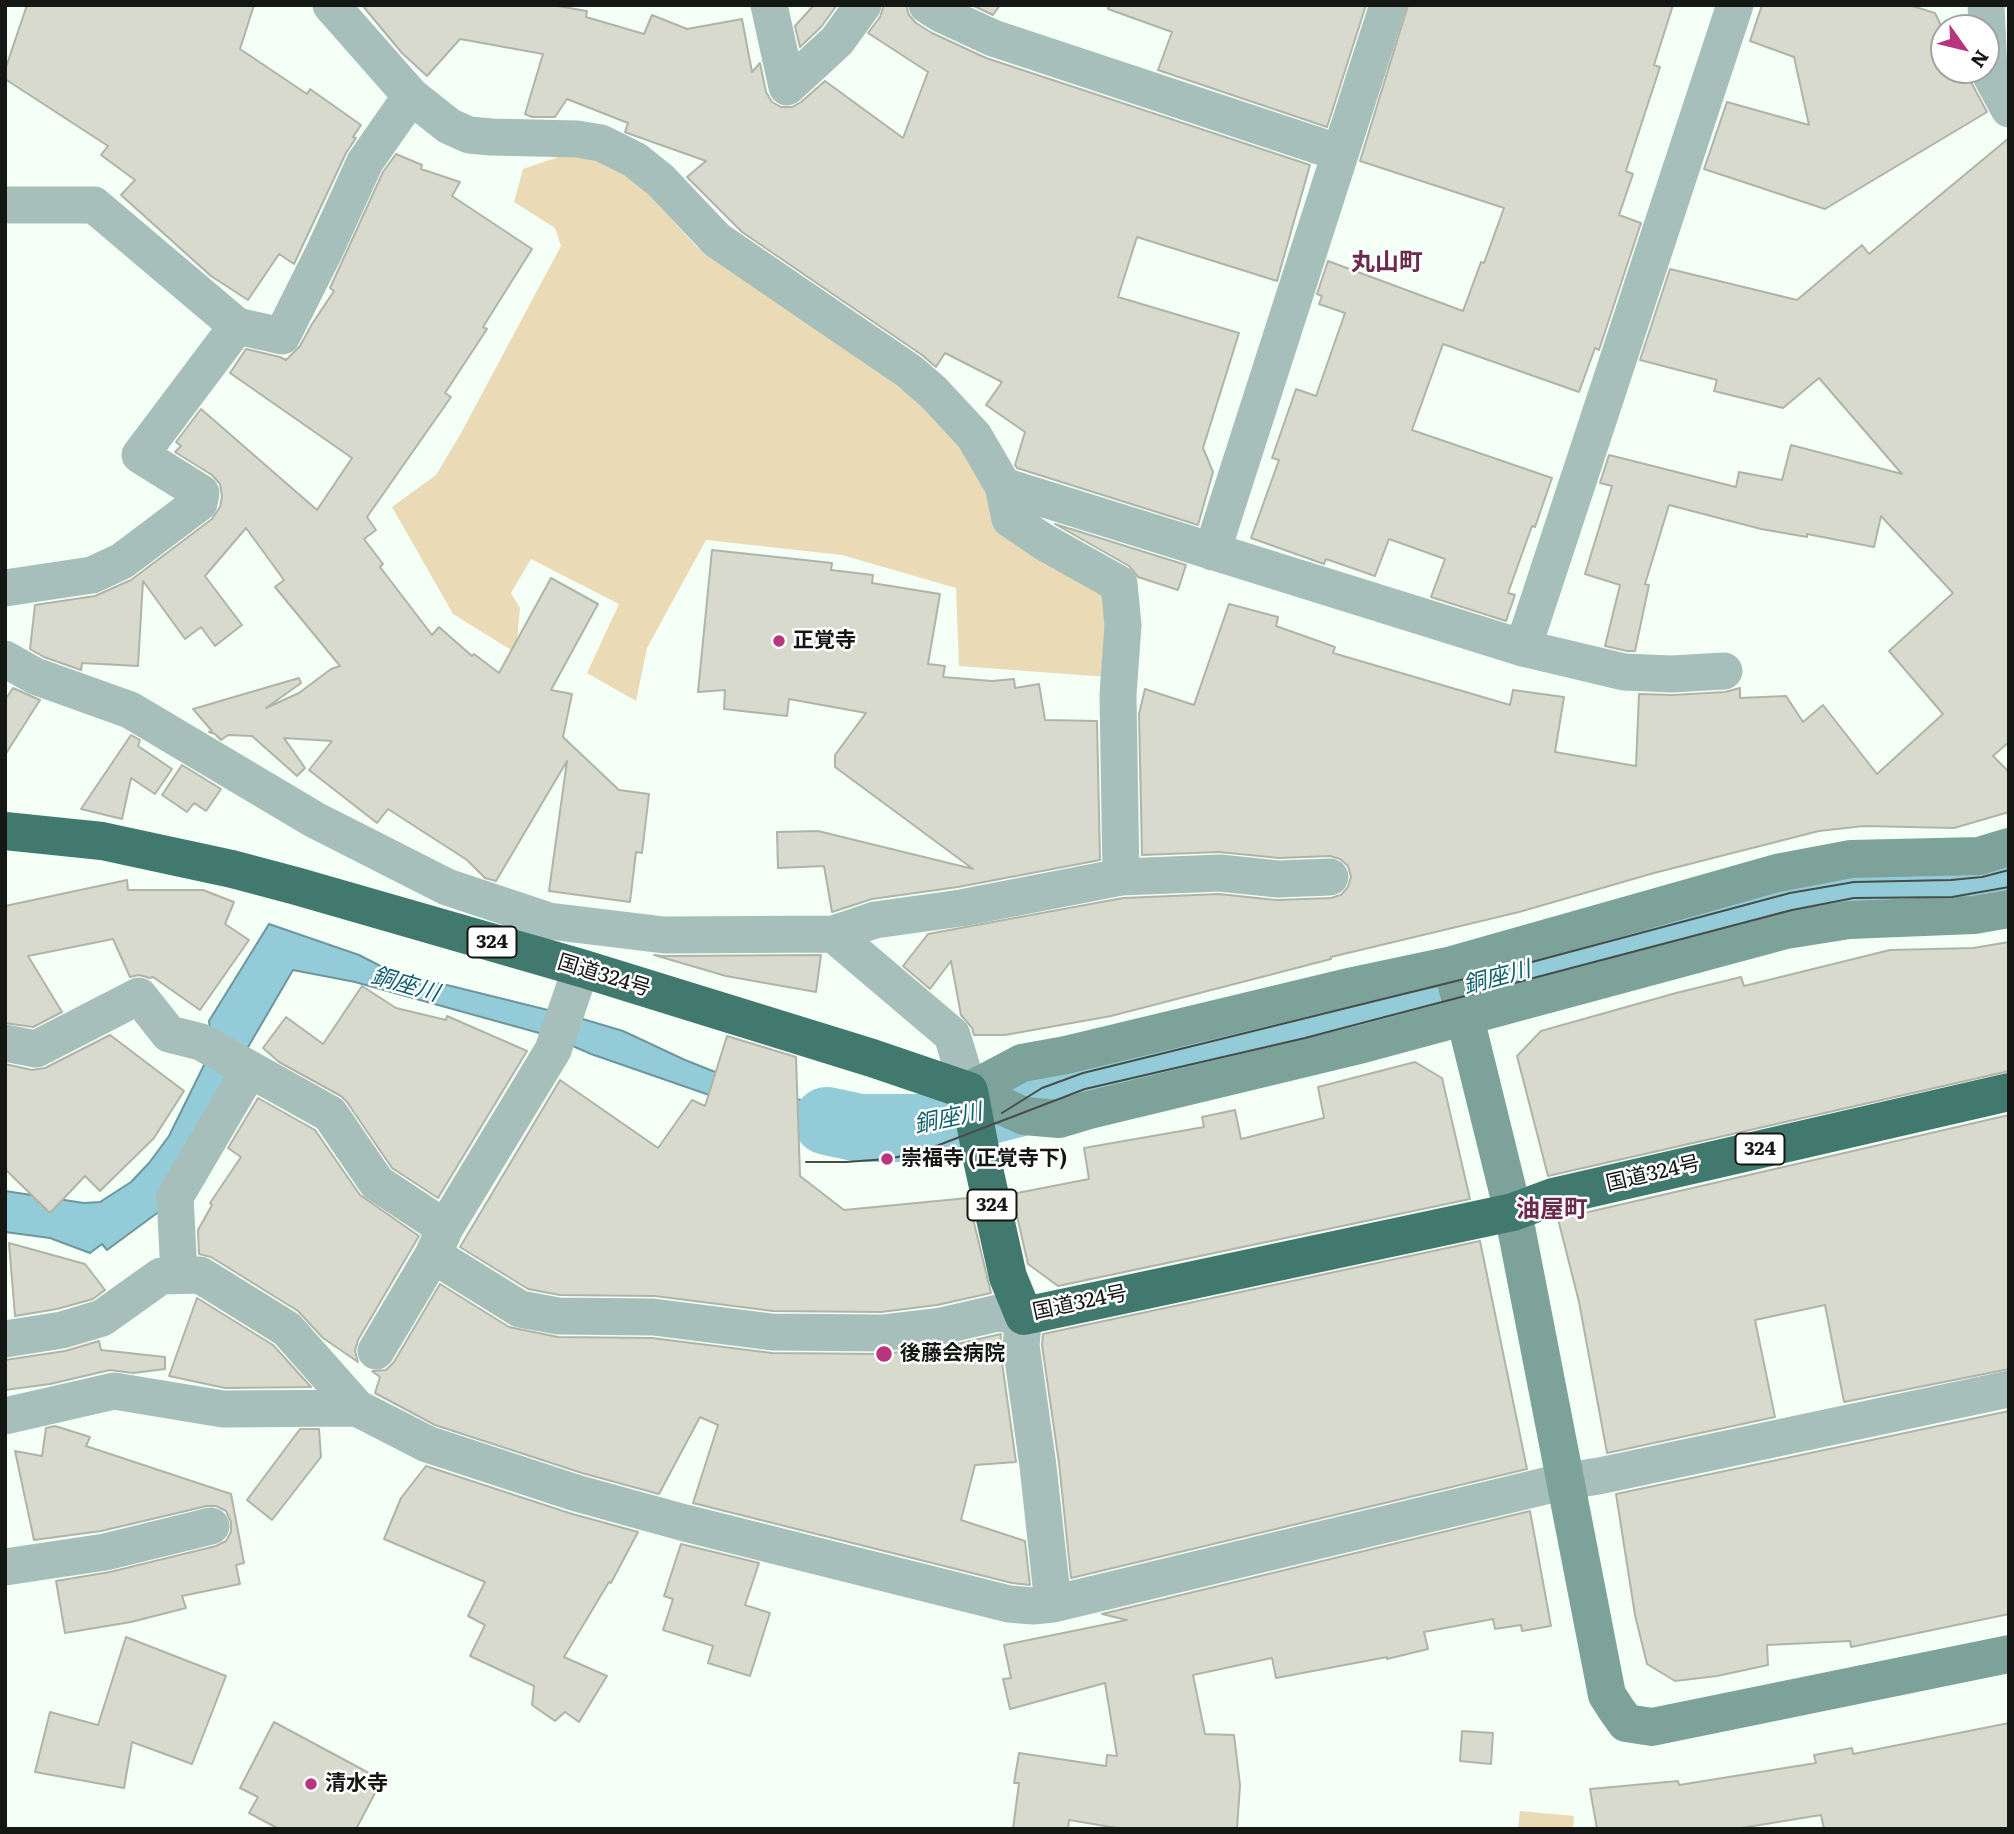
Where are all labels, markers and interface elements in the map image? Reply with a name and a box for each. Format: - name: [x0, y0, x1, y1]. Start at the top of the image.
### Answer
- north arrow: [1930, 14, 2000, 84]
- text: N: [1965, 45, 1997, 74]
- district label: 丸山町: [1351, 249, 1423, 277]
- place label: 正覚寺: [793, 628, 856, 654]
- marker: 正覚寺: [771, 633, 787, 649]
- road number: 324: [468, 926, 516, 958]
- street label: 国道324号: [554, 950, 654, 1002]
- water label: 銅座川: [1460, 956, 1534, 1000]
- water label: 銅座川: [368, 962, 442, 1008]
- water label: 銅座川: [911, 1098, 985, 1140]
- road number: 324: [1736, 1134, 1784, 1164]
- place label: 崇福寺 (正覚寺下): [901, 1146, 1067, 1172]
- marker: 崇福寺 (正覚寺下): [879, 1151, 895, 1167]
- street label: 国道324号: [1603, 1151, 1703, 1197]
- road number: 324: [968, 1190, 1016, 1220]
- district label: 油屋町: [1516, 1196, 1588, 1224]
- street label: 国道324号: [1030, 1281, 1130, 1325]
- place label: 後藤会病院: [900, 1341, 1005, 1367]
- marker: 後藤会病院: [874, 1344, 894, 1364]
- place label: 清水寺: [325, 1771, 388, 1797]
- marker: 清水寺: [303, 1776, 319, 1792]

